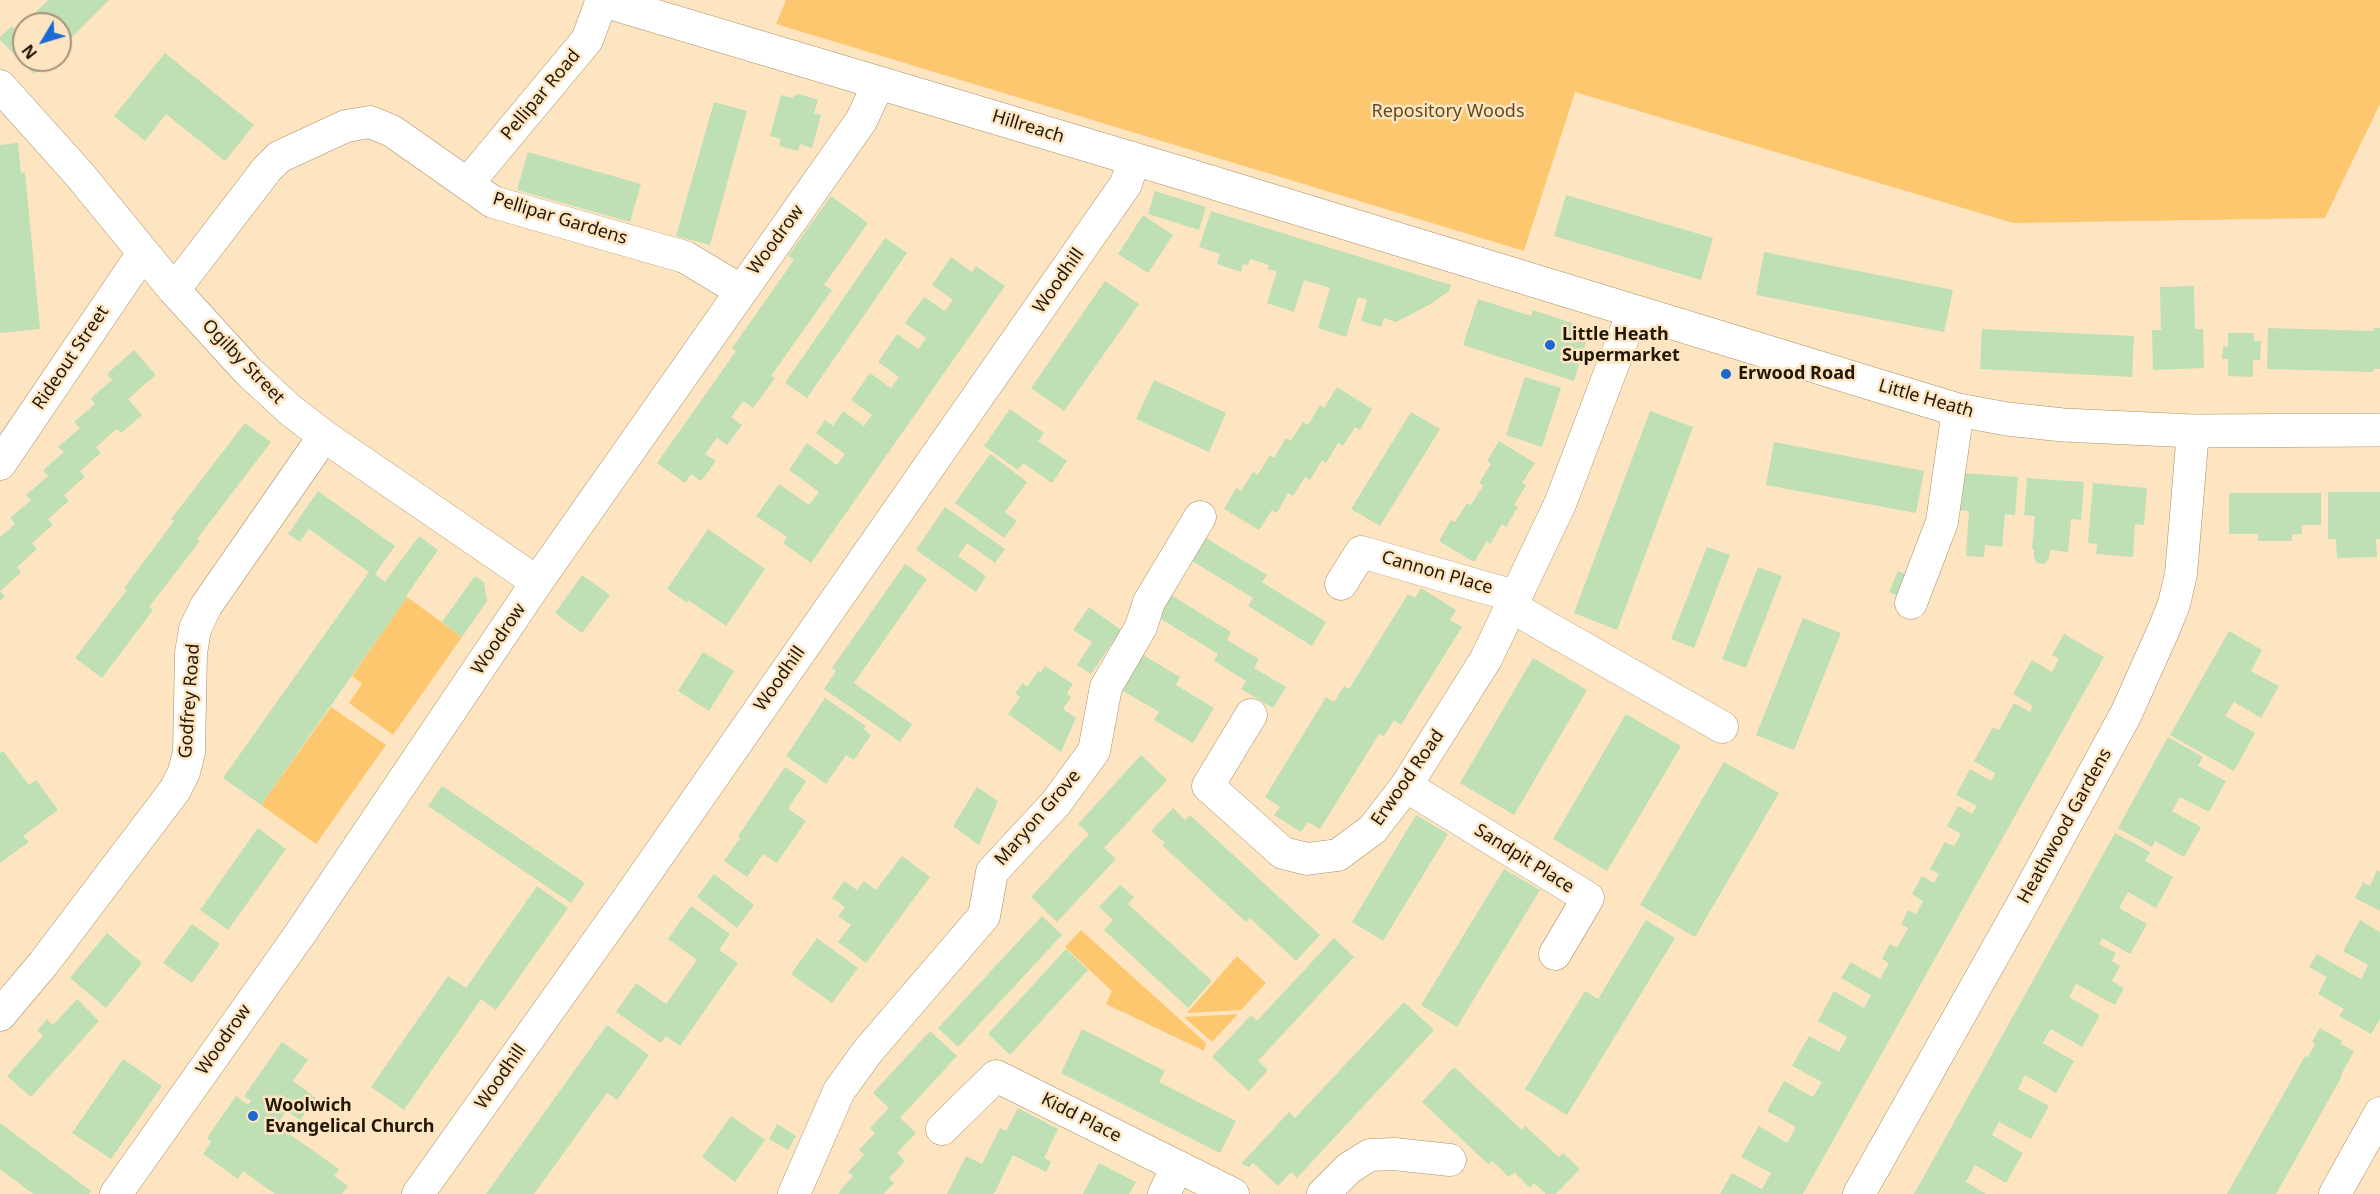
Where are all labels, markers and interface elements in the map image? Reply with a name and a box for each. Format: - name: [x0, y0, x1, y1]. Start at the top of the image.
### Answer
- north arrow: [12, 12, 72, 72]
- text: N: [17, 40, 42, 64]
- street label: Pellipar Road: [497, 45, 585, 145]
- park label: Repository Woods: [1371, 101, 1525, 123]
- street label: Hillreach: [989, 106, 1067, 148]
- street label: Pellipar Gardens: [490, 188, 630, 250]
- street label: Woodrow: [743, 201, 809, 279]
- street label: Woodhill: [1029, 244, 1089, 318]
- street label: Rideout Street: [28, 302, 114, 414]
- street label: Ogilby Street: [197, 315, 289, 409]
- place label: Little Heath Supermarket: [1562, 324, 1680, 366]
- marker: Little Heath Supermarket: [1543, 338, 1557, 352]
- place label: Erwood Road: [1738, 363, 1855, 385]
- marker: Erwood Road: [1719, 367, 1733, 381]
- street label: Little Heath: [1876, 375, 1976, 423]
- street label: Cannon Place: [1379, 547, 1495, 599]
- street label: Woodrow: [467, 599, 531, 679]
- street label: Woodhill: [750, 642, 810, 716]
- street label: Godfrey Road: [175, 643, 205, 759]
- street label: Erwood Road: [1367, 726, 1449, 830]
- street label: Heathwood Gardens: [2013, 745, 2117, 907]
- street label: Maryon Grove: [991, 766, 1085, 870]
- street label: Sandpit Place: [1470, 820, 1578, 898]
- street label: Woodrow: [192, 1001, 256, 1079]
- street label: Woodhill: [471, 1040, 531, 1114]
- street label: Kidd Place: [1037, 1089, 1125, 1147]
- place label: Woolwich Evangelical Church: [265, 1095, 434, 1138]
- marker: Woolwich Evangelical Church: [246, 1109, 260, 1123]

